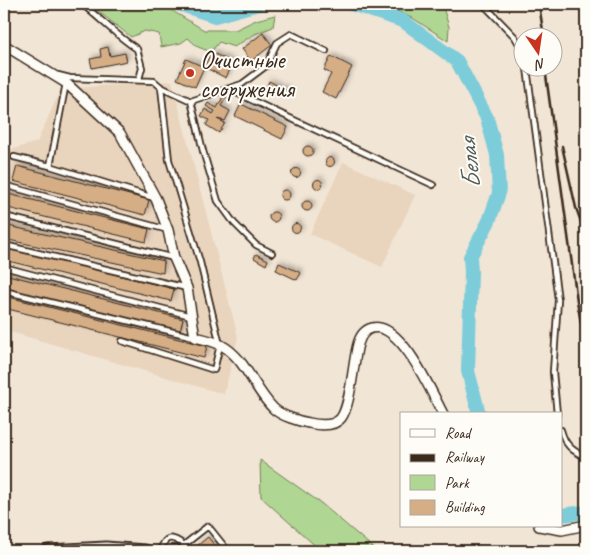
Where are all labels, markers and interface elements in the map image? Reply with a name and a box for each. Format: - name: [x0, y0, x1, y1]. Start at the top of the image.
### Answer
- north arrow: [512, 28, 562, 78]
- place label: Очистные сооружения: [200, 44, 296, 105]
- text: N: [532, 55, 547, 74]
- marker: Очистные сооружения: [184, 67, 196, 79]
- water label: Белая: [450, 133, 489, 191]
- legend: [400, 412, 562, 528]
- text: Road: [445, 424, 472, 443]
- text: Railway: [445, 448, 486, 467]
- text: Park: [445, 474, 470, 493]
- text: Building: [445, 498, 485, 517]

